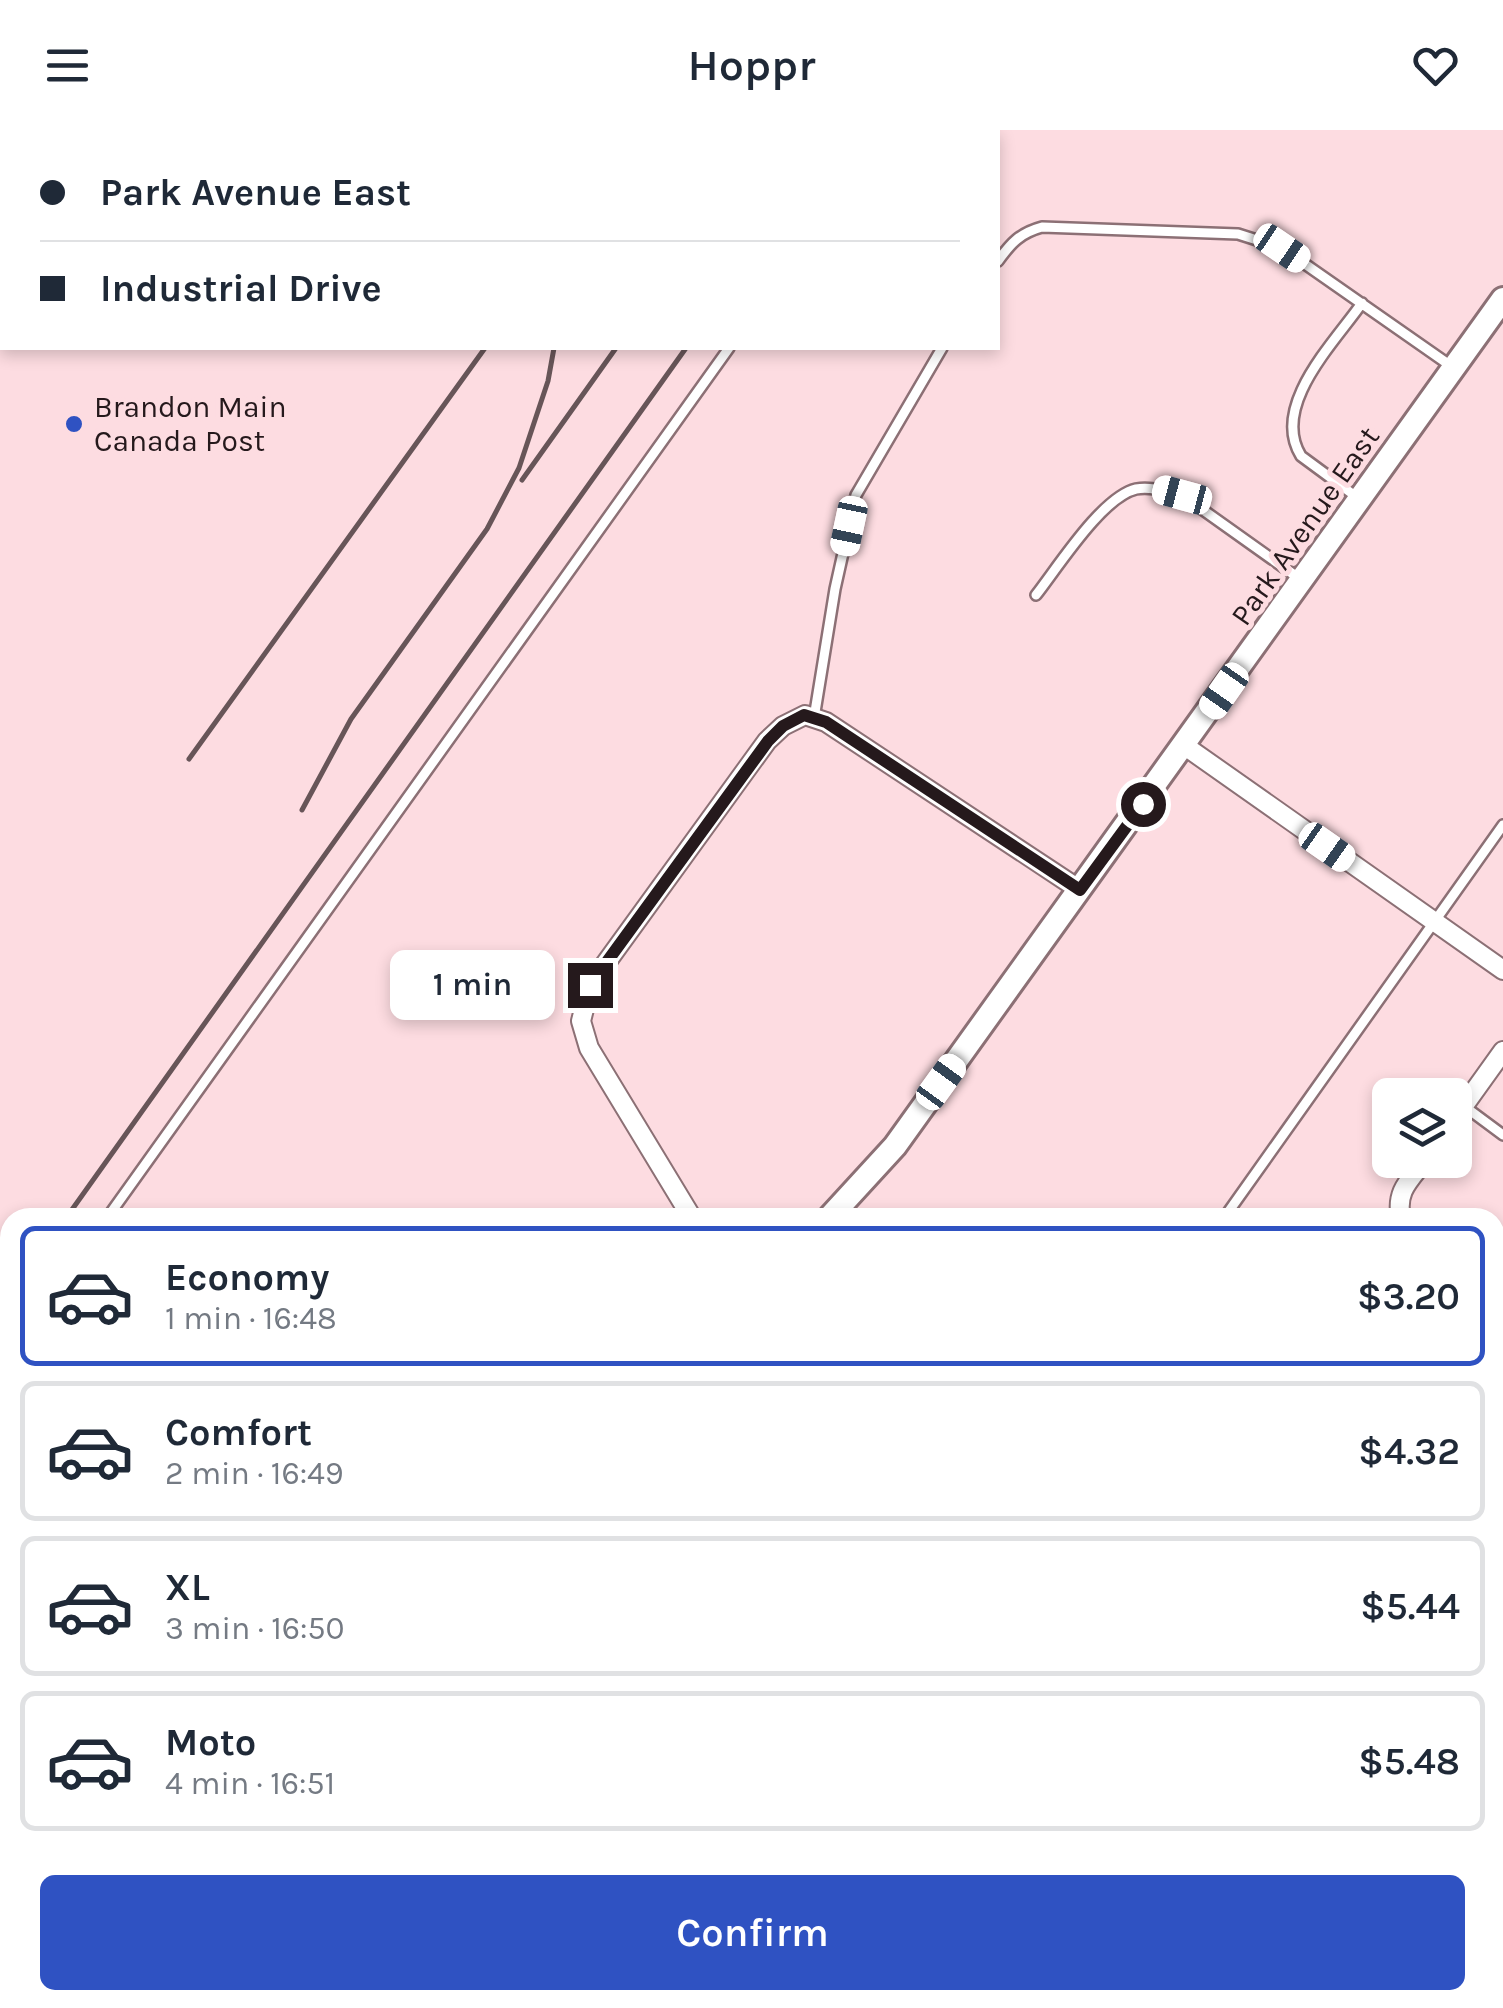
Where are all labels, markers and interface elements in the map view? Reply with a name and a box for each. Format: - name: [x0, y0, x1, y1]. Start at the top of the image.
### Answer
- icon: menu: [40, 38, 95, 93]
- icon: heart: [1408, 38, 1463, 93]
- text: Hoppr: [687, 39, 816, 91]
- text: Park Avenue East: [100, 170, 411, 215]
- car: [1249, 219, 1315, 277]
- text: Industrial Drive: [100, 266, 382, 311]
- place label: Brandon Main Canada Post: [94, 389, 286, 459]
- marker: Brandon Main Canada Post: [63, 413, 85, 435]
- street label: Park Avenue East: [1223, 420, 1387, 632]
- car: [1149, 473, 1215, 517]
- car: [828, 494, 870, 558]
- car: [1195, 658, 1253, 724]
- route start: [1121, 782, 1166, 827]
- car: [1294, 818, 1360, 876]
- callout: 1 min: [390, 950, 555, 1020]
- route end: [568, 963, 613, 1008]
- text: 1 min: [433, 966, 512, 1003]
- car: [911, 1049, 971, 1115]
- map controls: [1372, 1078, 1472, 1178]
- button: layers: [1372, 1078, 1472, 1178]
- icon: car: [45, 1251, 135, 1341]
- text: Economy: [165, 1255, 329, 1300]
- text: $3.20: [1357, 1274, 1460, 1319]
- text: 1 min · 16:48: [165, 1300, 337, 1337]
- icon: car: [45, 1406, 135, 1496]
- text: Comfort: [165, 1410, 312, 1455]
- text: $4.32: [1358, 1429, 1460, 1474]
- text: 2 min · 16:49: [165, 1455, 344, 1492]
- icon: car: [45, 1561, 135, 1651]
- text: XL: [165, 1565, 210, 1610]
- text: $5.44: [1360, 1584, 1460, 1629]
- text: 3 min · 16:50: [165, 1610, 345, 1647]
- icon: car: [45, 1716, 135, 1806]
- text: Moto: [165, 1720, 256, 1765]
- text: $5.48: [1358, 1739, 1460, 1784]
- text: 4 min · 16:51: [165, 1765, 335, 1802]
- button: Confirm: [40, 1875, 1465, 1990]

